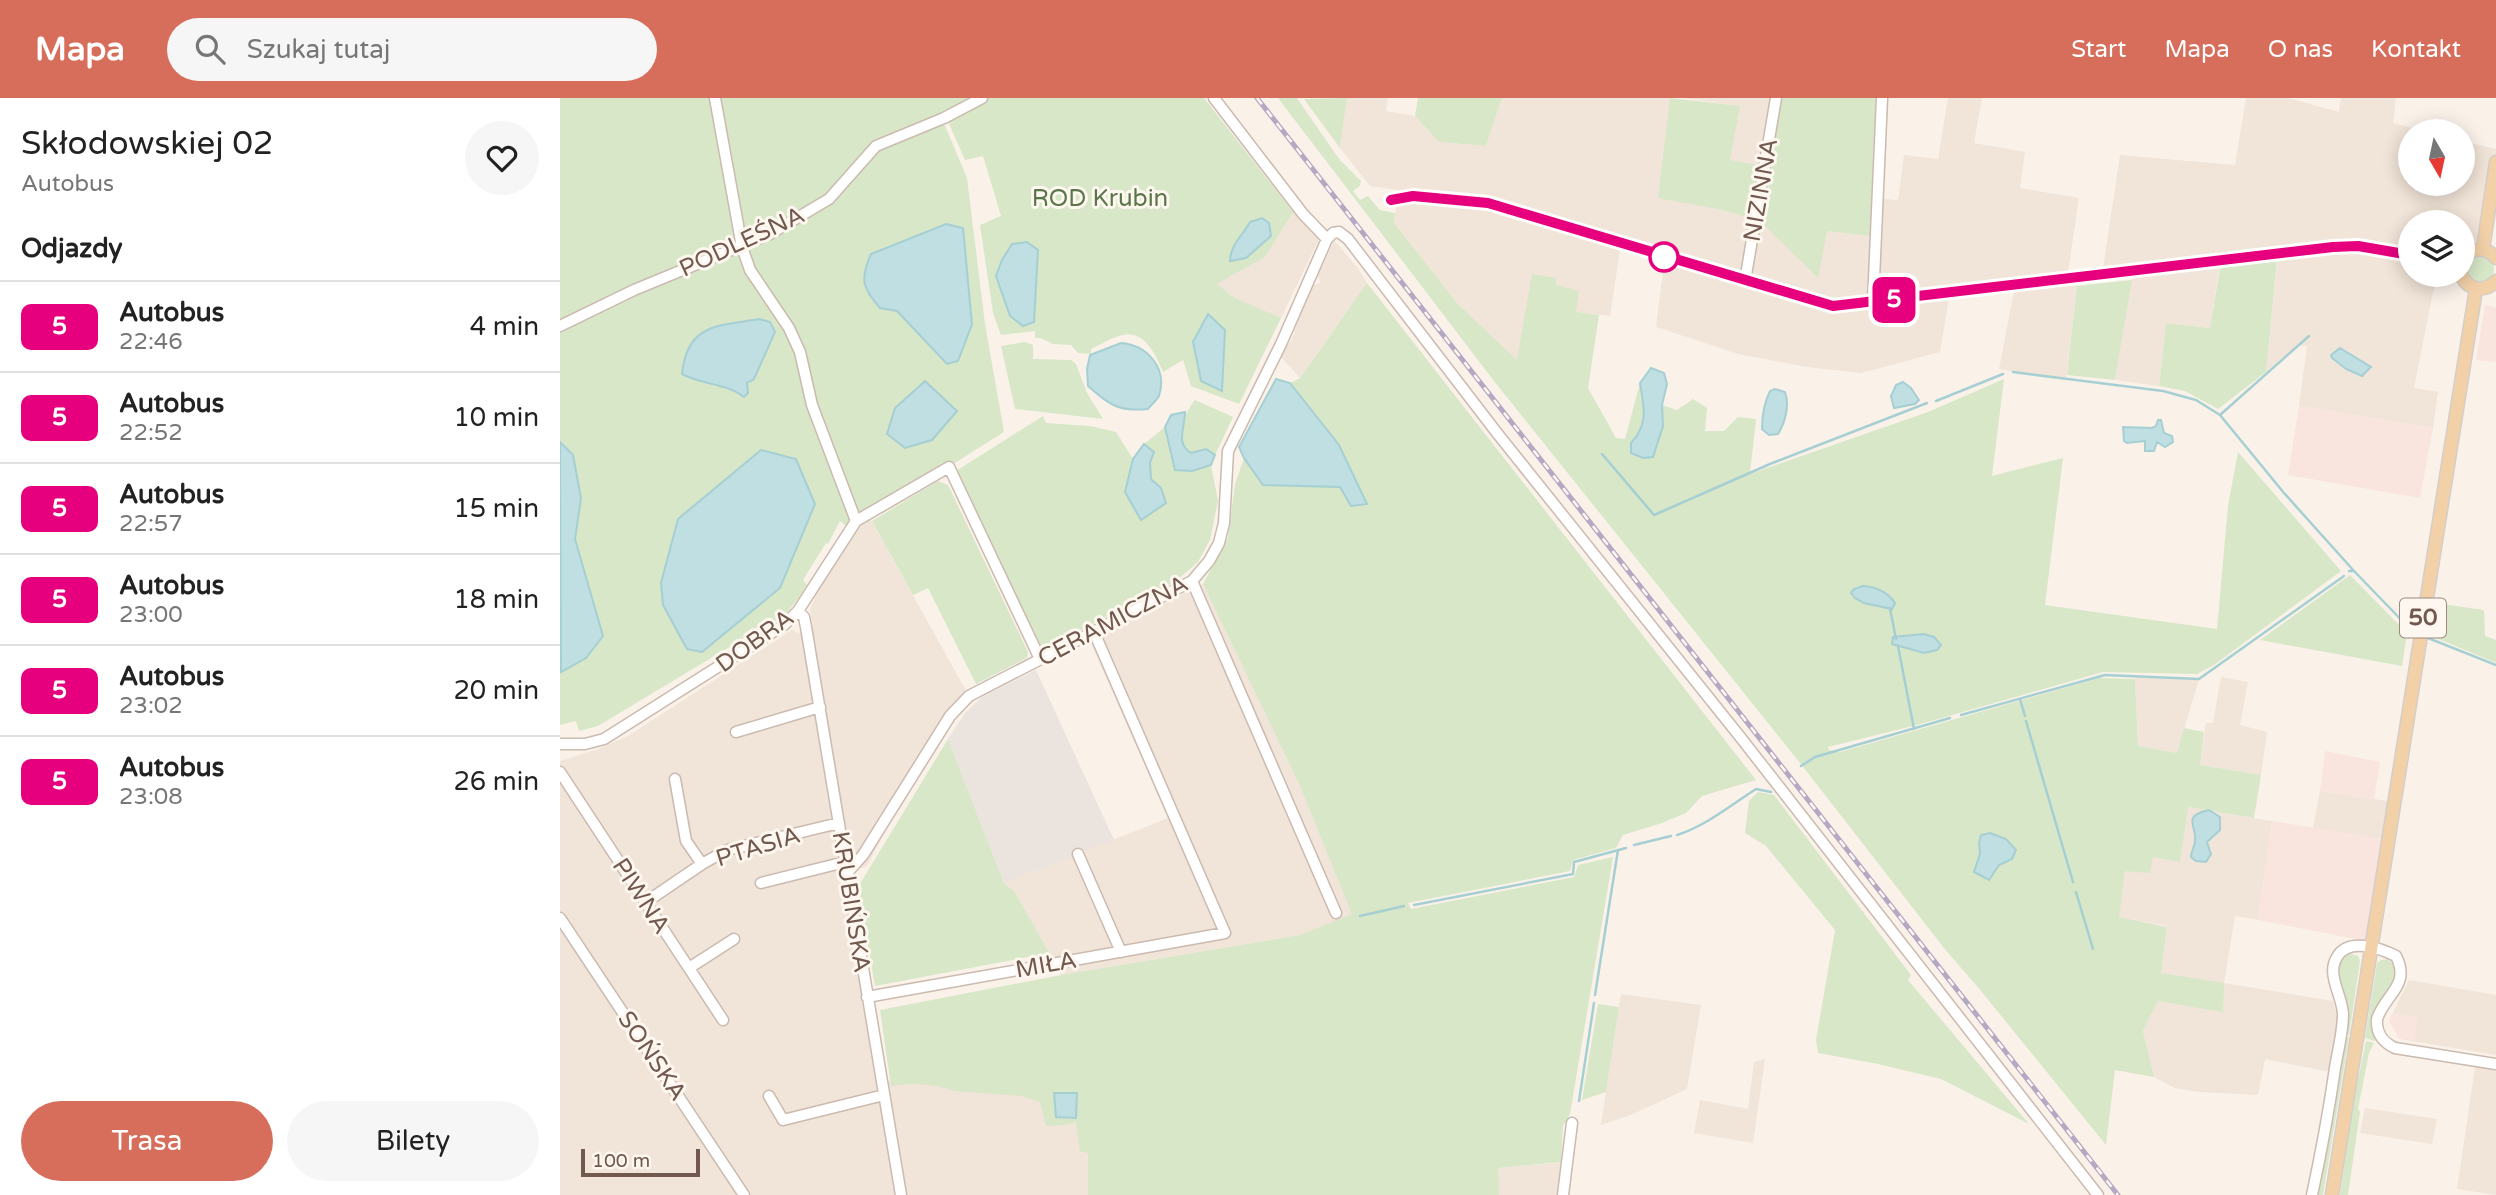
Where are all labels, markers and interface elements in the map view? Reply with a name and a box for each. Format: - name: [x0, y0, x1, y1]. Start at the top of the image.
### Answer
- search box: [167, 18, 657, 81]
- text: Mapa: [35, 30, 125, 69]
- icon: search: [191, 30, 229, 68]
- text: Szukaj tutaj: [247, 34, 390, 65]
- text: Start: [2071, 35, 2126, 64]
- text: Mapa: [2164, 35, 2230, 64]
- text: O nas: [2268, 35, 2333, 64]
- text: Kontakt: [2371, 35, 2461, 64]
- north arrow: [2398, 119, 2474, 196]
- map controls: [2398, 119, 2475, 287]
- button: heart: [465, 121, 539, 195]
- text: Skłodowskiej 02: [21, 124, 274, 163]
- street label: NIZINNA: [1738, 136, 1784, 244]
- text: Autobus: [21, 170, 114, 198]
- park label: ROD Krubin: [1032, 184, 1168, 213]
- street label: PODLEŚNA: [674, 199, 809, 284]
- button: layers: [2398, 210, 2475, 287]
- text: Odjazdy: [21, 233, 123, 264]
- unlabelled marker: [1649, 242, 1679, 272]
- line badge: 5: [1871, 277, 1917, 323]
- text: 5: [1886, 285, 1902, 314]
- text: Autobus: [119, 297, 224, 328]
- text: 4 min: [470, 311, 539, 342]
- text: 5: [52, 312, 67, 341]
- text: 22:46: [119, 328, 183, 356]
- text: Autobus: [119, 388, 224, 419]
- text: 10 min: [453, 402, 539, 433]
- text: 5: [52, 403, 67, 432]
- text: 22:52: [119, 419, 183, 447]
- text: Autobus: [119, 479, 224, 510]
- text: 15 min: [453, 493, 539, 524]
- text: 5: [52, 494, 67, 523]
- text: 22:57: [119, 510, 183, 538]
- street label: CERAMICZNA: [1033, 569, 1193, 673]
- text: Autobus: [119, 570, 224, 601]
- text: 18 min: [453, 584, 539, 615]
- text: 5: [52, 585, 67, 614]
- road number: 50: [2400, 598, 2446, 638]
- text: 23:00: [119, 601, 183, 629]
- street label: DOBRA: [710, 603, 800, 679]
- text: Autobus: [119, 661, 224, 692]
- text: 20 min: [453, 675, 539, 706]
- text: 5: [52, 676, 67, 705]
- text: 23:02: [119, 692, 183, 720]
- text: Autobus: [119, 752, 224, 783]
- text: 26 min: [453, 766, 539, 797]
- text: 5: [52, 767, 67, 796]
- text: 23:08: [119, 783, 183, 811]
- street label: PTASIA: [712, 820, 804, 874]
- street label: KRUBIŃSKA: [826, 829, 877, 975]
- street label: PIWNA: [606, 853, 676, 939]
- street label: MIŁA: [1013, 945, 1079, 985]
- street label: SOŃSKA: [612, 1005, 693, 1106]
- button: Trasa: [21, 1101, 273, 1181]
- button: Bilety: [287, 1101, 539, 1181]
- scale bar: [581, 1146, 700, 1178]
- text: 100 m: [592, 1150, 650, 1172]

